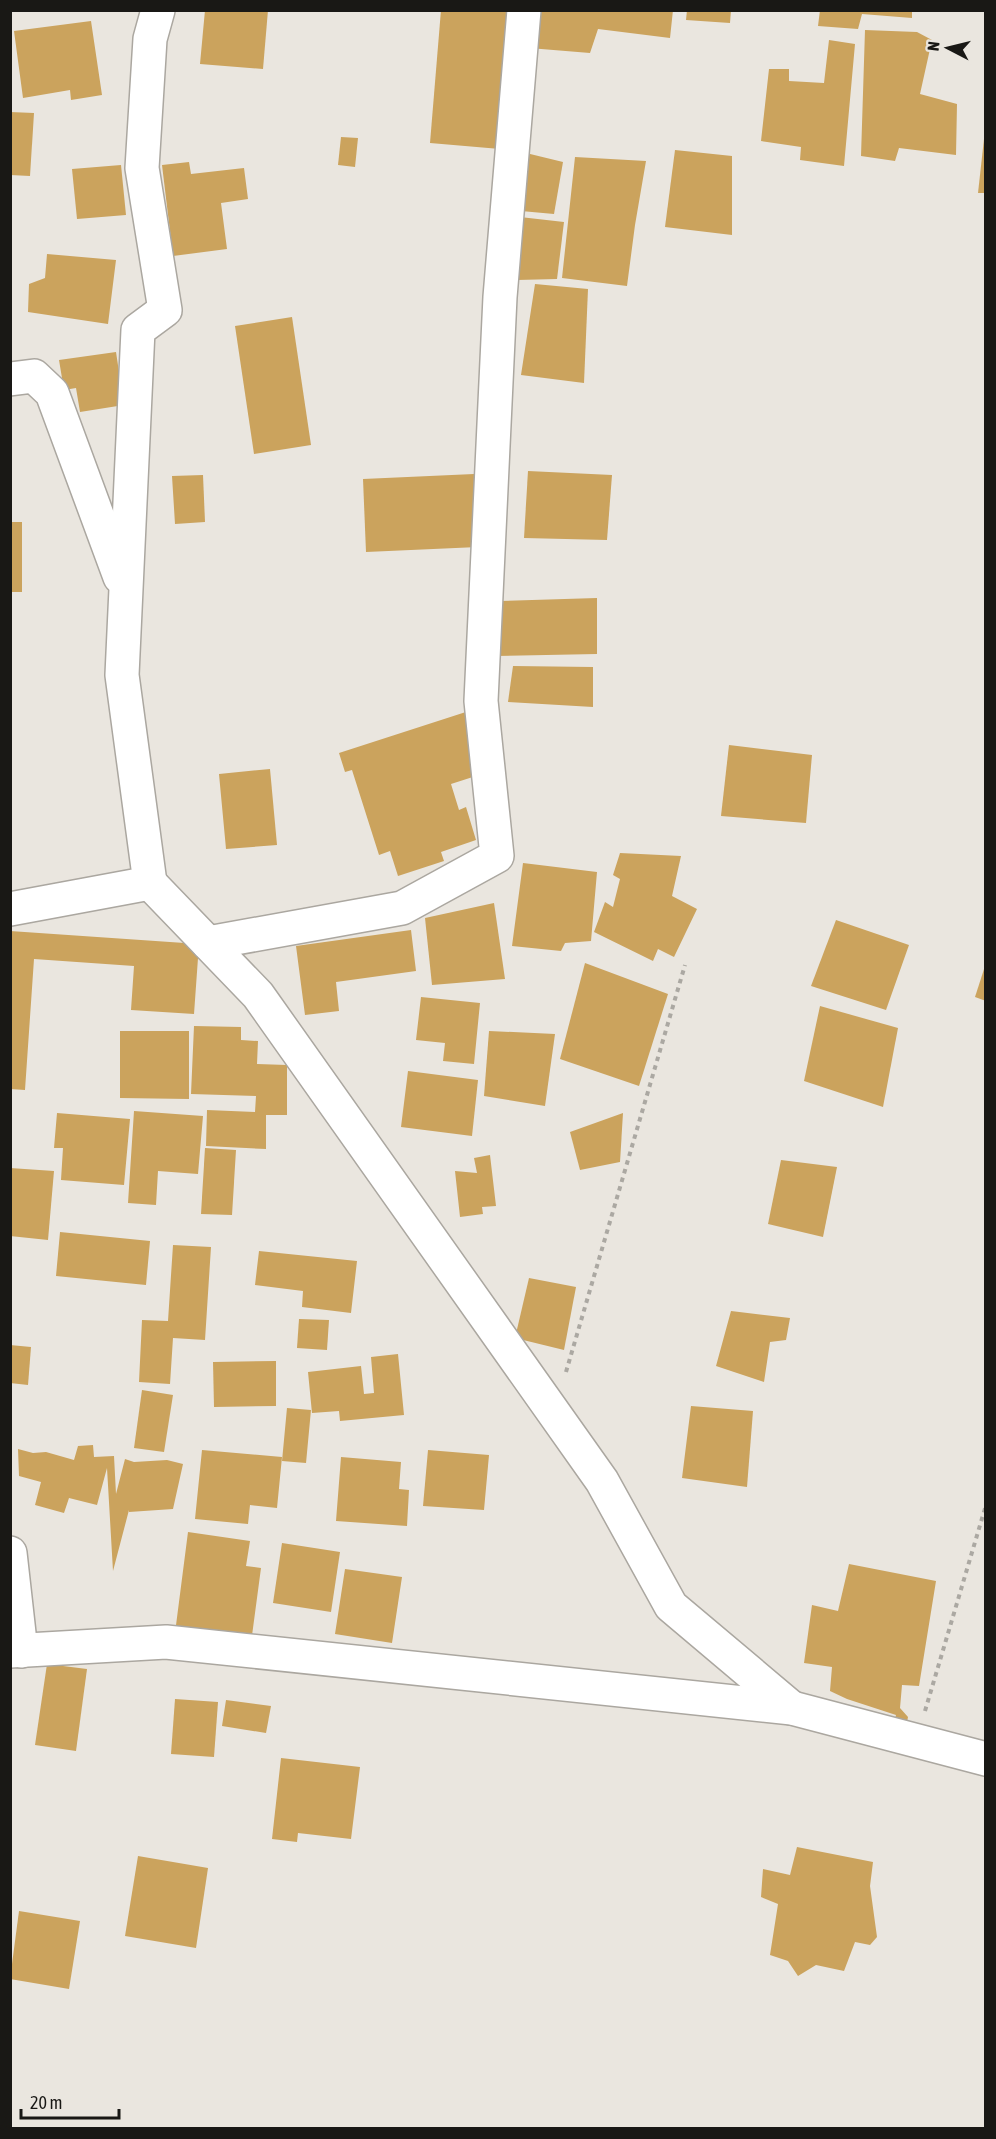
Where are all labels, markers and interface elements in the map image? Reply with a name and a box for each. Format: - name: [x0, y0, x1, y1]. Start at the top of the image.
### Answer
- north arrow: [918, 18, 978, 78]
- text: N: [924, 40, 943, 52]
- scale bar: [21, 2082, 118, 2120]
- text: 20 m: [30, 2092, 62, 2113]

